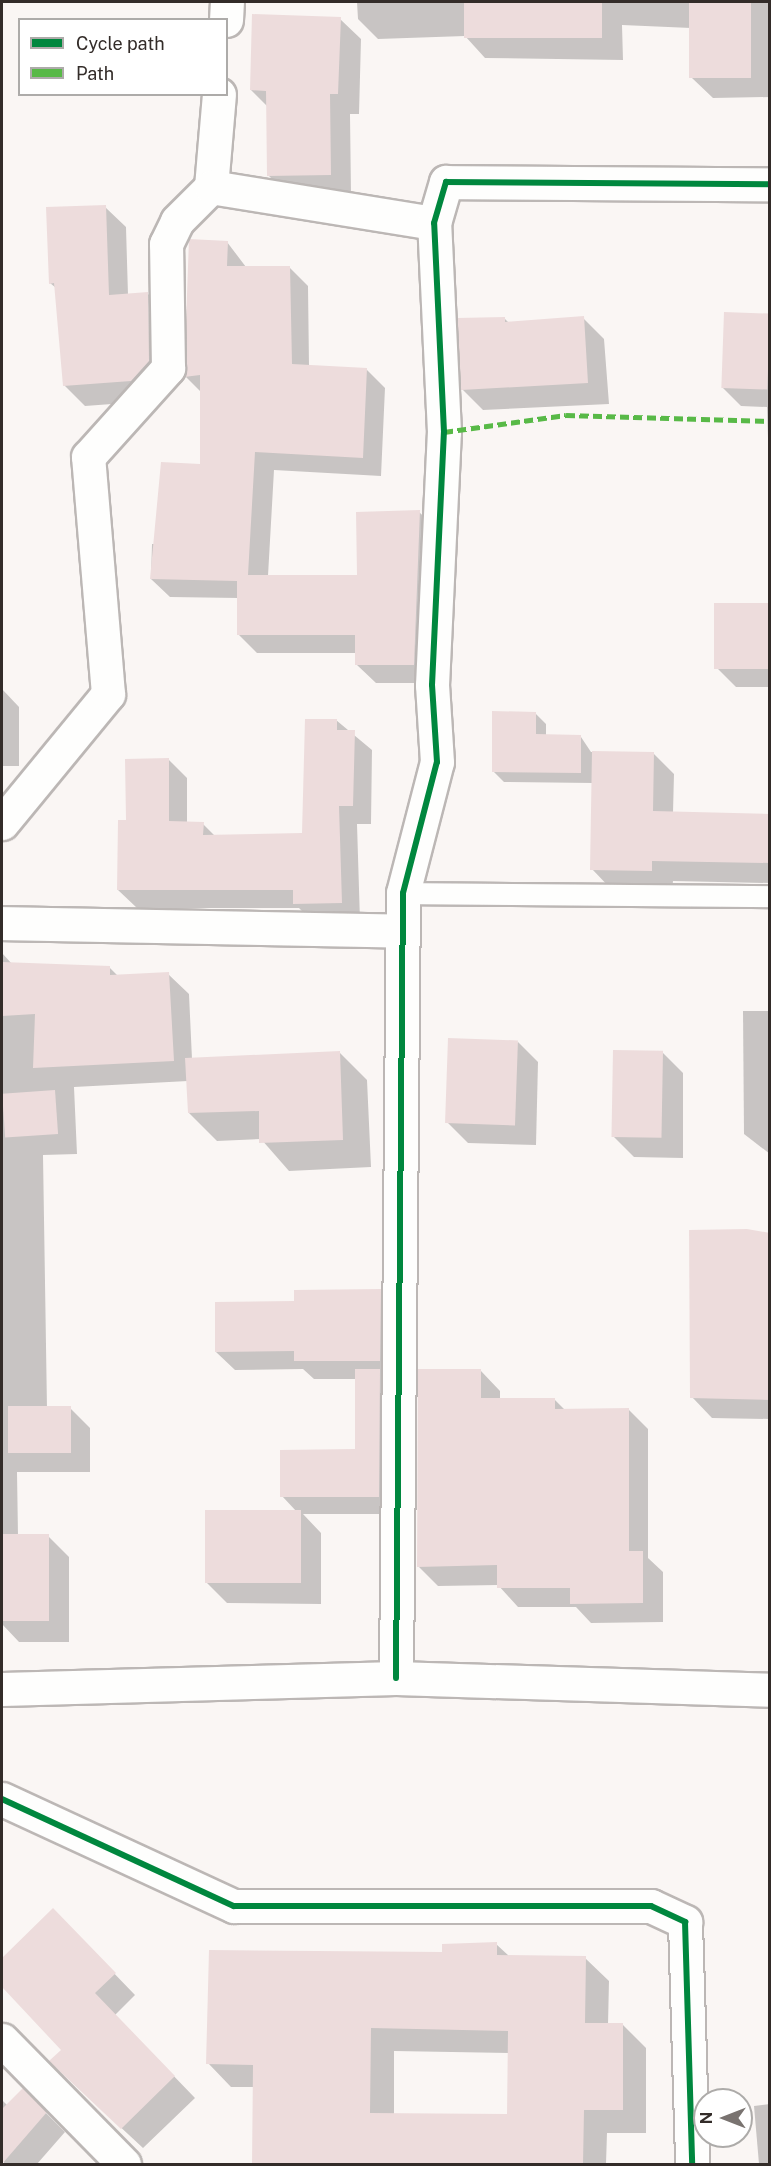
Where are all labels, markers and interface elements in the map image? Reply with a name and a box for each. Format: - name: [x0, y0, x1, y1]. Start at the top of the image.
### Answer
- legend: [18, 18, 228, 96]
- text: Cycle path: [76, 33, 165, 54]
- text: Path: [76, 63, 114, 84]
- north arrow: [693, 2088, 753, 2148]
- text: N: [697, 2112, 716, 2124]

